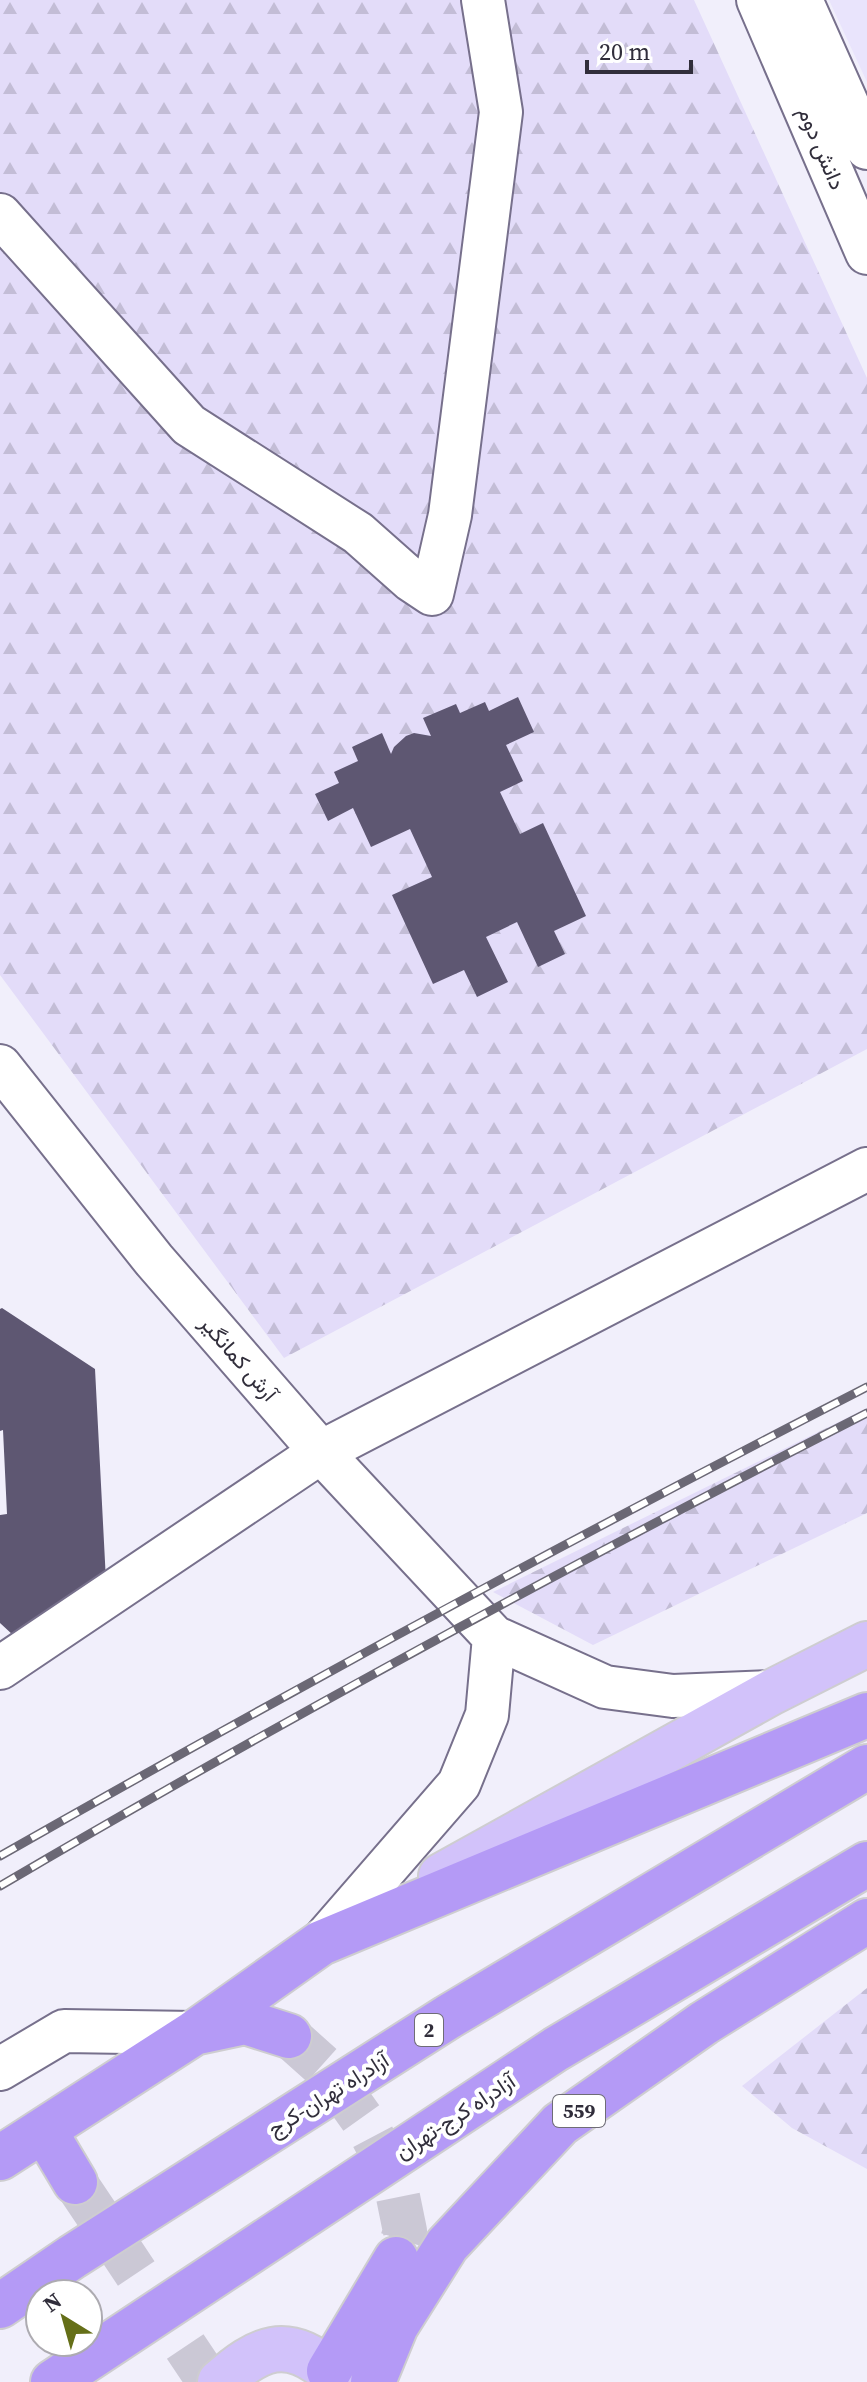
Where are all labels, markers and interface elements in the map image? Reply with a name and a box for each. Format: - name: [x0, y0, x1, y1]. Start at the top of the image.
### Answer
- scale bar: [587, 24, 691, 74]
- text: 20 m: [599, 35, 650, 68]
- street label: دانش دوم: [791, 102, 853, 194]
- street label: آرش کمانگیر: [193, 1308, 286, 1409]
- road number: 2: [415, 2014, 443, 2046]
- street label: آزادراه تهران-کرج: [262, 2044, 396, 2143]
- street label: آزادراه کرج-تهران: [389, 2065, 523, 2166]
- road number: 559: [553, 2095, 605, 2127]
- north arrow: [24, 2278, 104, 2358]
- text: N: [37, 2285, 67, 2319]

